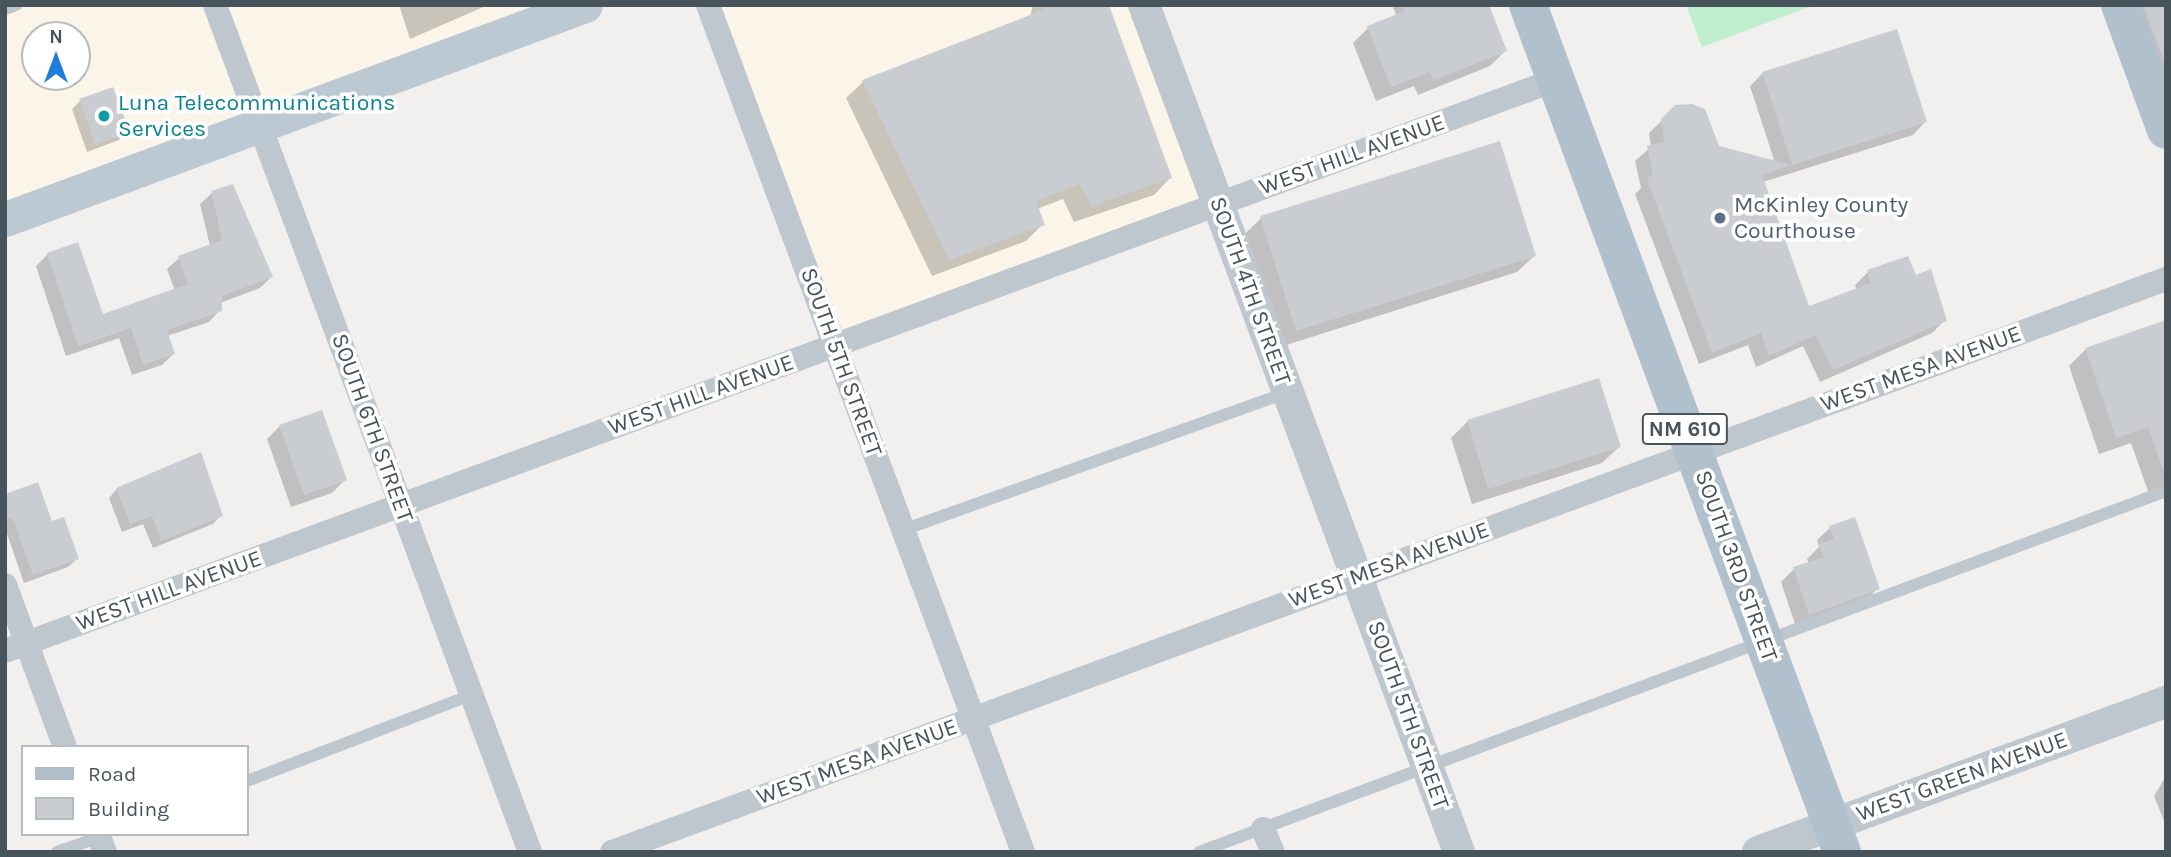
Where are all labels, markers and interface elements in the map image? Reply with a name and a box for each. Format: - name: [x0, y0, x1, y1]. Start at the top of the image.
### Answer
- north arrow: [21, 21, 91, 91]
- text: N: [49, 26, 63, 48]
- place label: Luna Telecommunications Services: [118, 89, 395, 143]
- marker: Luna Telecommunications Services: [96, 108, 112, 124]
- street label: WEST HILL AVENUE: [1256, 109, 1448, 201]
- place label: McKinley County Courthouse: [1734, 191, 1908, 245]
- street label: SOUTH 4TH STREET: [1203, 193, 1297, 389]
- marker: McKinley County Courthouse: [1712, 210, 1728, 226]
- street label: SOUTH 5TH STREET: [794, 264, 888, 460]
- street label: WEST MESA AVENUE: [1817, 320, 2025, 418]
- street label: SOUTH 6TH STREET: [325, 330, 419, 526]
- street label: WEST HILL AVENUE: [605, 349, 797, 441]
- road number: NM 610: [1641, 412, 1729, 446]
- street label: SOUTH 3RD STREET: [1689, 467, 1783, 665]
- street label: WEST MESA AVENUE: [1285, 516, 1493, 614]
- street label: WEST HILL AVENUE: [73, 545, 265, 637]
- street label: SOUTH 5TH STREET: [1361, 617, 1455, 813]
- street label: WEST MESA AVENUE: [753, 713, 961, 811]
- street label: WEST GREEN AVENUE: [1853, 726, 2071, 828]
- legend: [21, 745, 248, 836]
- text: Road: [88, 762, 136, 786]
- text: Building: [88, 797, 169, 821]

